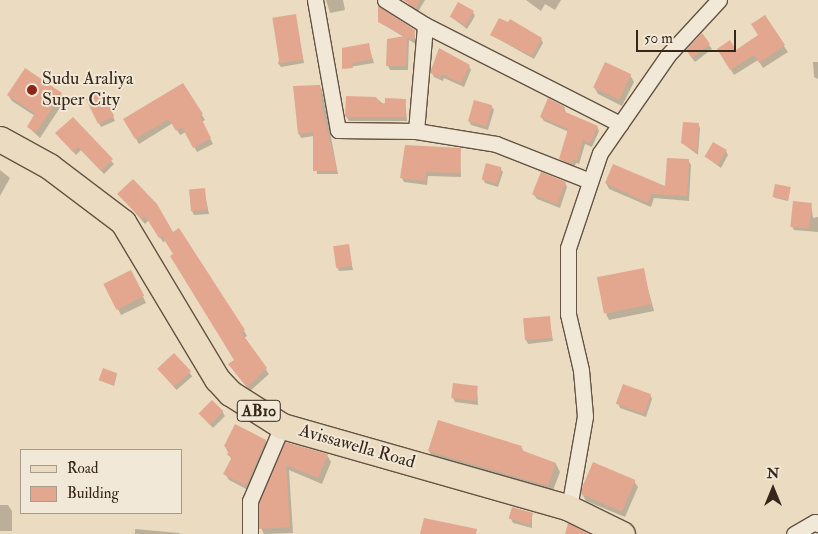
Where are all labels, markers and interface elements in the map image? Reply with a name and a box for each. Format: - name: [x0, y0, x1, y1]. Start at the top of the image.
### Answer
- scale bar: [638, 20, 738, 52]
- text: 50 m: [644, 29, 673, 48]
- place label: Sudu Araliya Super City: [42, 69, 133, 112]
- marker: Sudu Araliya Super City: [26, 84, 38, 96]
- road number: AB10: [236, 398, 282, 424]
- street label: Avissawella Road: [297, 420, 417, 474]
- legend: [20, 449, 182, 514]
- text: Road: [67, 459, 98, 478]
- north arrow: [748, 464, 798, 514]
- text: N: [767, 465, 779, 482]
- text: Building: [67, 484, 119, 503]

